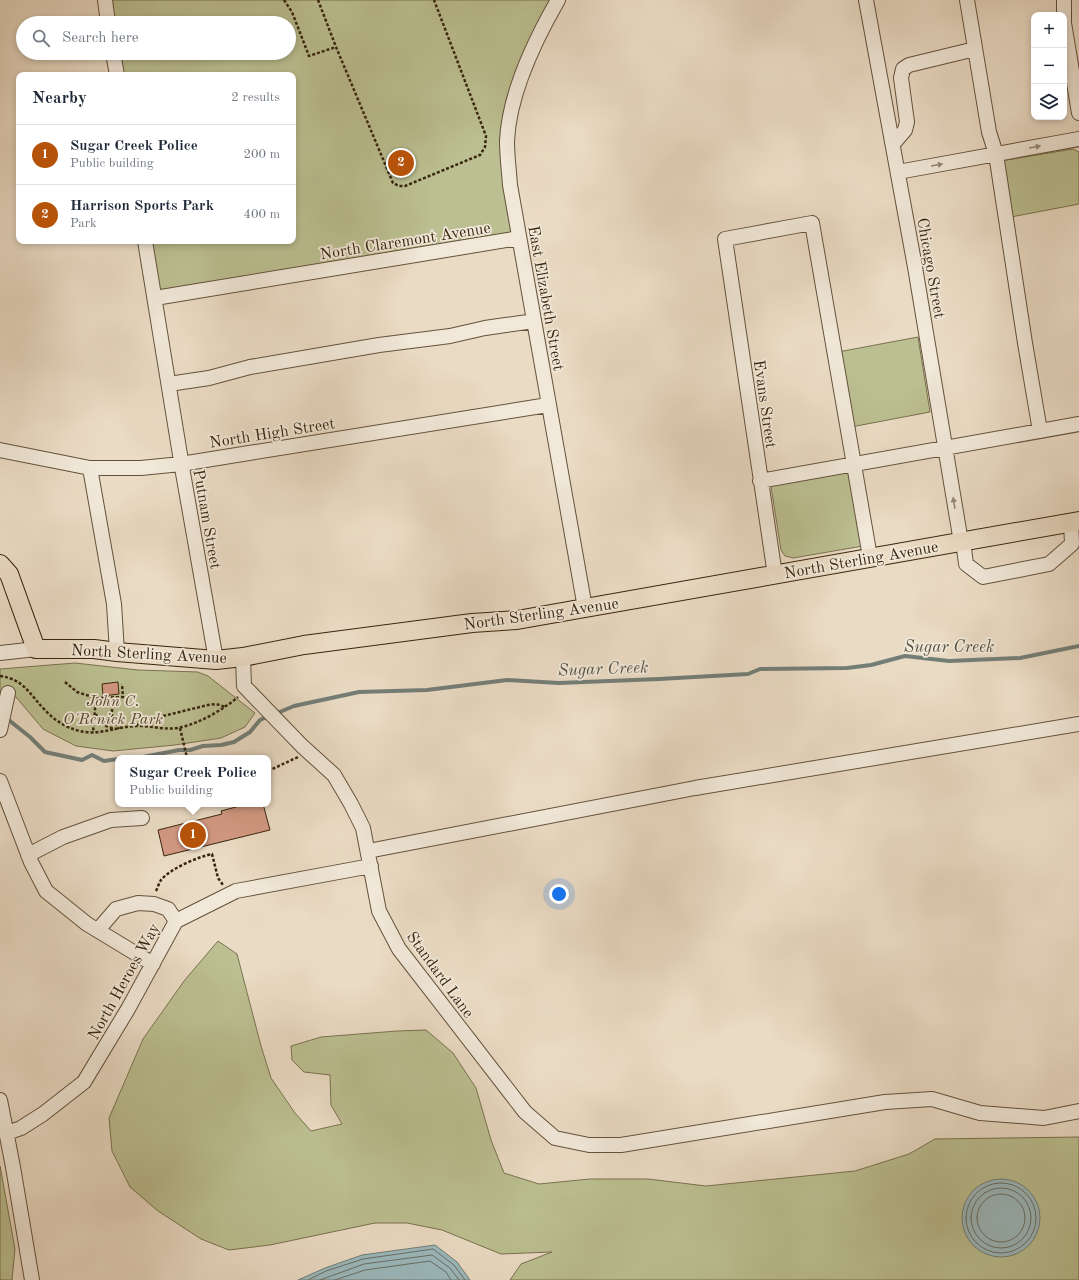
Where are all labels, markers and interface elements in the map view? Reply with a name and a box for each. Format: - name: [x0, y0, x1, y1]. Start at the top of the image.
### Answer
- map controls: [1031, 12, 1067, 120]
- button: +: [1031, 12, 1067, 48]
- search box: [16, 16, 296, 60]
- icon: search: [30, 27, 52, 49]
- text: Search here: [62, 31, 139, 46]
- button: −: [1031, 48, 1067, 84]
- button: layers: [1031, 84, 1067, 120]
- text: Nearby: [32, 90, 87, 107]
- text: 2 results: [231, 91, 280, 104]
- text: Sugar Creek Police: [70, 139, 198, 154]
- one-way arrow: [1029, 144, 1041, 150]
- text: 1: [41, 148, 49, 161]
- text: 200 m: [243, 148, 280, 161]
- pin: 2: [388, 148, 414, 178]
- text: Public building: [70, 157, 154, 170]
- one-way arrow: [930, 161, 943, 167]
- text: Harrison Sports Park: [70, 199, 214, 214]
- text: 2: [41, 208, 49, 221]
- text: 400 m: [243, 208, 280, 221]
- text: Park: [70, 217, 97, 230]
- street label: Chicago Street: [913, 217, 947, 320]
- street label: North Claremont Avenue: [319, 221, 492, 263]
- street label: East Elizabeth Street: [524, 224, 566, 373]
- street label: Evans Street: [750, 359, 778, 450]
- street label: North High Street: [208, 416, 337, 452]
- street label: Putnam Street: [189, 468, 223, 571]
- one-way arrow: [951, 497, 957, 509]
- street label: North Sterling Avenue: [783, 540, 940, 582]
- street label: North Sterling Avenue: [463, 596, 620, 634]
- water label: Sugar Creek: [904, 639, 994, 656]
- street label: North Sterling Avenue: [70, 643, 227, 667]
- water label: Sugar Creek: [557, 659, 649, 680]
- park label: John C. O'Renick Park: [63, 694, 163, 728]
- popup: [115, 755, 271, 807]
- text: Sugar Creek Police: [129, 766, 257, 781]
- text: Public building: [129, 784, 213, 797]
- pin: 1: [180, 820, 206, 850]
- your location: [549, 884, 569, 904]
- street label: North Heroes Way: [86, 920, 164, 1043]
- street label: Standard Lane: [403, 929, 476, 1021]

